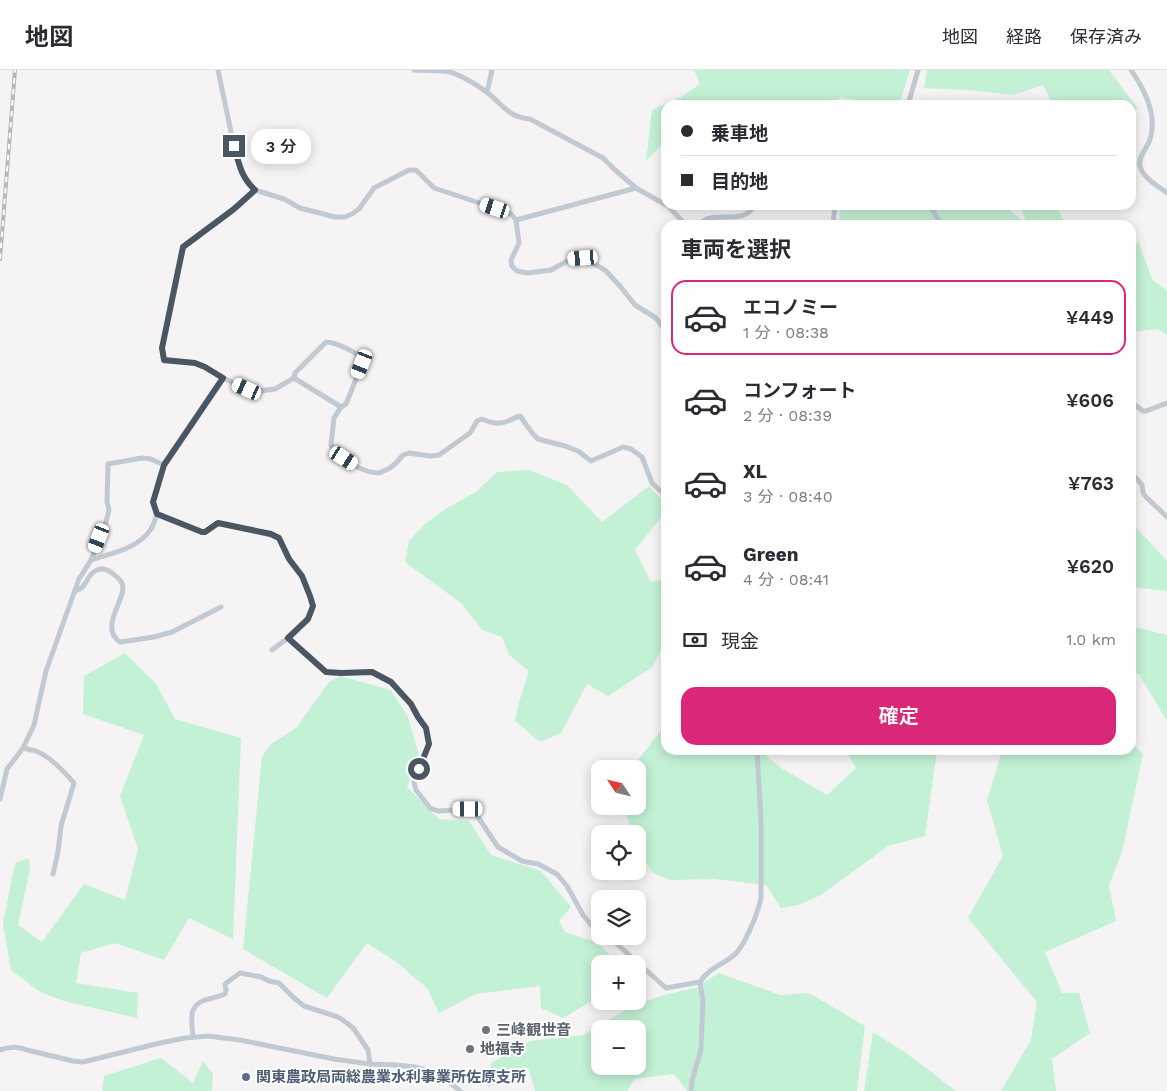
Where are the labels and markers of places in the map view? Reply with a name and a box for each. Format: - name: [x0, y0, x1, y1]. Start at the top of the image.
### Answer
- place label: 三峰観世音: [496, 1021, 571, 1039]
- marker: 三峰観世音: [480, 1024, 492, 1036]
- place label: 地福寺: [480, 1040, 525, 1058]
- marker: 地福寺: [464, 1043, 476, 1055]
- place label: 関東農政局両総農業水利事業所佐原支所: [256, 1068, 526, 1086]
- marker: 関東農政局両総農業水利事業所佐原支所: [240, 1071, 252, 1083]

